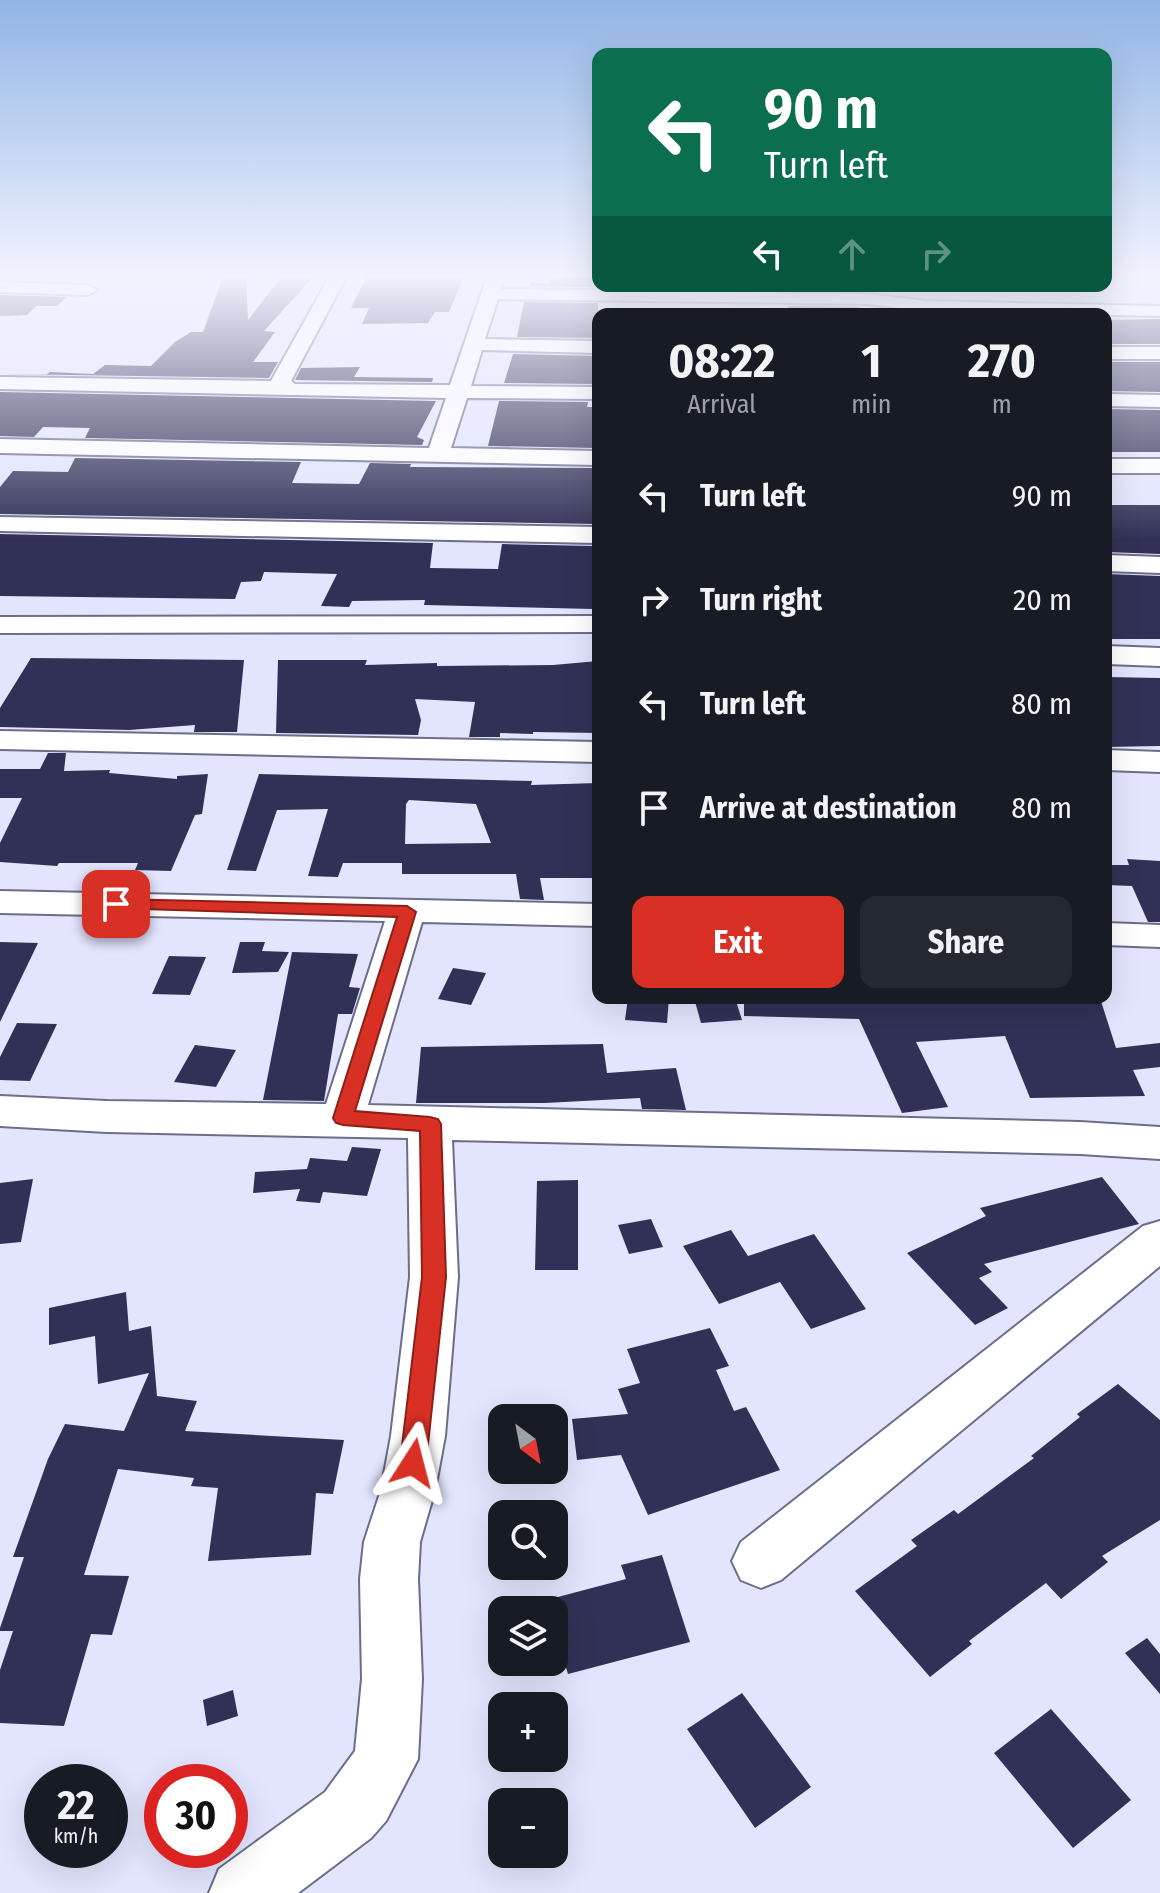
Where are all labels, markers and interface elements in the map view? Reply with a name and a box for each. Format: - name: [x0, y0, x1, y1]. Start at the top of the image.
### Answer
- text: 90 m: [764, 76, 878, 143]
- icon: left: [632, 80, 736, 184]
- text: Turn left: [764, 144, 888, 188]
- icon: left: [746, 232, 790, 276]
- icon: ahead: [830, 232, 874, 276]
- icon: right: [914, 232, 958, 276]
- text: 08:22: [668, 332, 775, 390]
- text: 1: [861, 332, 882, 390]
- text: 270: [968, 332, 1036, 390]
- text: Arrival: [687, 389, 756, 420]
- text: min: [851, 389, 892, 420]
- text: m: [992, 389, 1012, 420]
- icon: left: [632, 474, 676, 518]
- text: Turn left: [700, 478, 806, 514]
- text: 90 m: [1012, 478, 1072, 514]
- icon: right: [632, 578, 676, 622]
- text: Turn right: [700, 582, 822, 618]
- text: 20 m: [1013, 582, 1072, 618]
- icon: left: [632, 682, 676, 726]
- text: Turn left: [700, 686, 806, 722]
- text: 80 m: [1011, 686, 1072, 722]
- icon: arrive: [632, 786, 676, 830]
- text: Arrive at destination: [700, 790, 957, 826]
- text: 80 m: [1011, 790, 1072, 826]
- pin: [82, 870, 150, 938]
- icon: arrive: [94, 882, 138, 926]
- button: Exit: [632, 896, 844, 988]
- button: Share: [860, 896, 1072, 988]
- north arrow: [488, 1404, 568, 1484]
- map controls: [488, 1404, 568, 1868]
- position arrow: [371, 1421, 455, 1505]
- button: search: [488, 1500, 568, 1580]
- button: layers: [488, 1596, 568, 1676]
- button: +: [488, 1692, 568, 1772]
- speed limit sign: 30: [144, 1764, 248, 1868]
- text: 22: [57, 1782, 95, 1830]
- button: −: [488, 1788, 568, 1868]
- text: km/h: [54, 1824, 98, 1848]

